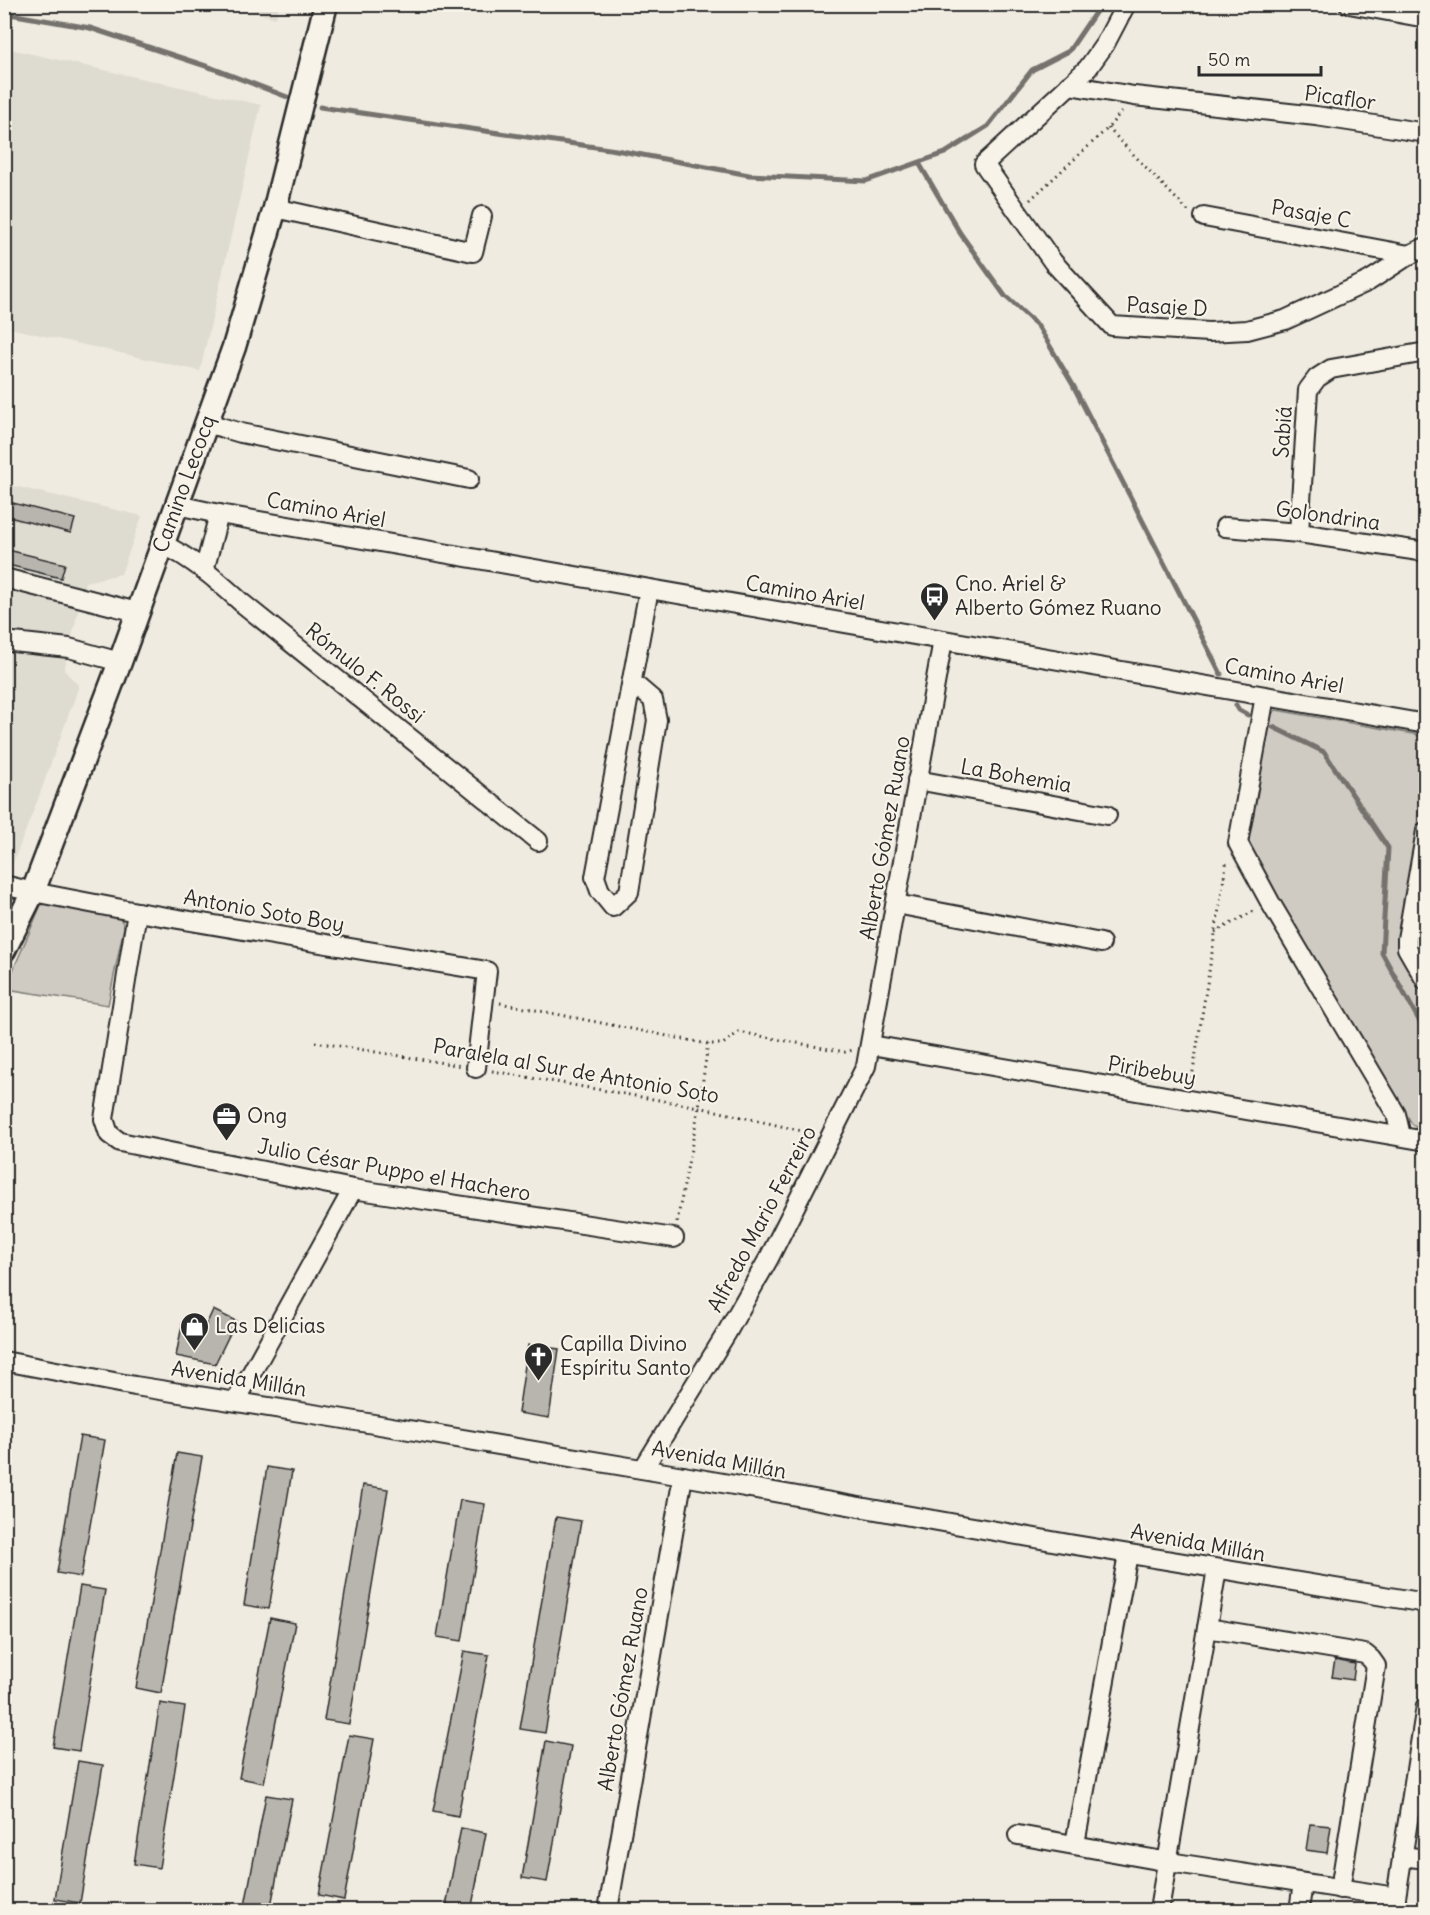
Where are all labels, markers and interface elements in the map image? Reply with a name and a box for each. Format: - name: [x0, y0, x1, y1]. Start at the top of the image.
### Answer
- scale bar: [1199, 39, 1320, 77]
- text: 50 m: [1208, 48, 1250, 71]
- street label: Picaflor: [1303, 79, 1378, 116]
- street label: Pasaje C: [1269, 193, 1353, 234]
- street label: Pasaje D: [1126, 291, 1208, 322]
- street label: Sabiá: [1267, 405, 1298, 459]
- street label: Camino Lecocq: [146, 411, 221, 556]
- street label: Camino Ariel: [264, 486, 388, 533]
- street label: Golondrina: [1274, 495, 1382, 536]
- street label: Camino Ariel: [743, 569, 867, 616]
- place label: Cno. Ariel & Alberto Gómez Ruano: [955, 570, 1162, 621]
- bus stop icon: Cno. Ariel & Alberto Gómez Ruano: [918, 580, 950, 622]
- street label: Rómulo F. Rossi: [300, 616, 430, 729]
- street label: Camino Ariel: [1222, 652, 1346, 699]
- street label: Alberto Gómez Ruano: [853, 734, 916, 942]
- street label: La Bohemia: [958, 752, 1074, 799]
- street label: Antonio Soto Boy: [182, 883, 347, 938]
- street label: Paralela al Sur de Antonio Soto: [431, 1032, 721, 1109]
- street label: Piribebuy: [1106, 1049, 1198, 1092]
- office icon: Ong: [210, 1100, 242, 1142]
- place label: Ong: [247, 1102, 287, 1129]
- street label: Alfredo Mario Ferreiro: [701, 1121, 822, 1317]
- street label: Julio César Puppo el Hachero: [255, 1132, 533, 1207]
- shop icon: Las Delicias: [178, 1310, 210, 1352]
- place label: Las Delicias: [215, 1312, 325, 1339]
- place label: Capilla Divino Espíritu Santo: [560, 1330, 691, 1381]
- church icon: Capilla Divino Espíritu Santo: [523, 1340, 555, 1382]
- street label: Avenida Millán: [170, 1355, 308, 1402]
- street label: Avenida Millán: [650, 1434, 789, 1485]
- street label: Avenida Millán: [1129, 1517, 1268, 1568]
- street label: Alberto Gómez Ruano: [591, 1585, 654, 1793]

